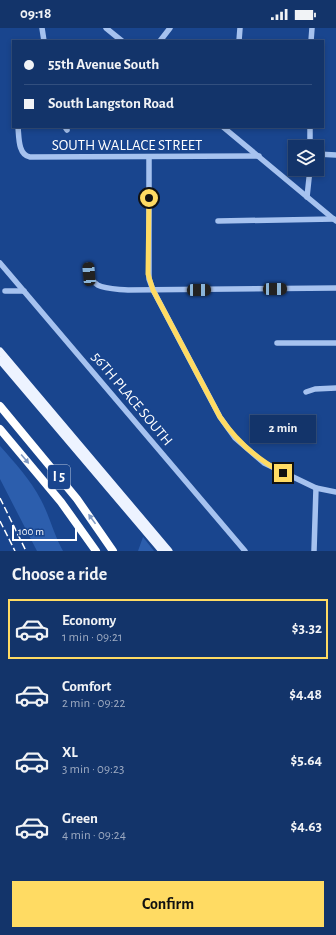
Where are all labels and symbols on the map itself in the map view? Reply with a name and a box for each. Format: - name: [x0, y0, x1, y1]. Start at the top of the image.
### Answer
- street label: SOUTH WALLACE STREET: [52, 138, 203, 153]
- route start: [140, 189, 158, 207]
- car: [82, 262, 96, 286]
- car: [263, 283, 287, 295]
- car: [187, 284, 211, 296]
- street label: 56TH PLACE SOUTH: [89, 349, 175, 449]
- callout: 2 min: [250, 415, 316, 443]
- one-way arrow: [21, 454, 29, 464]
- route end: [274, 464, 292, 482]
- road number: I 5: [48, 465, 70, 489]
- one-way arrow: [87, 513, 96, 524]
- scale bar: [12, 523, 77, 542]

